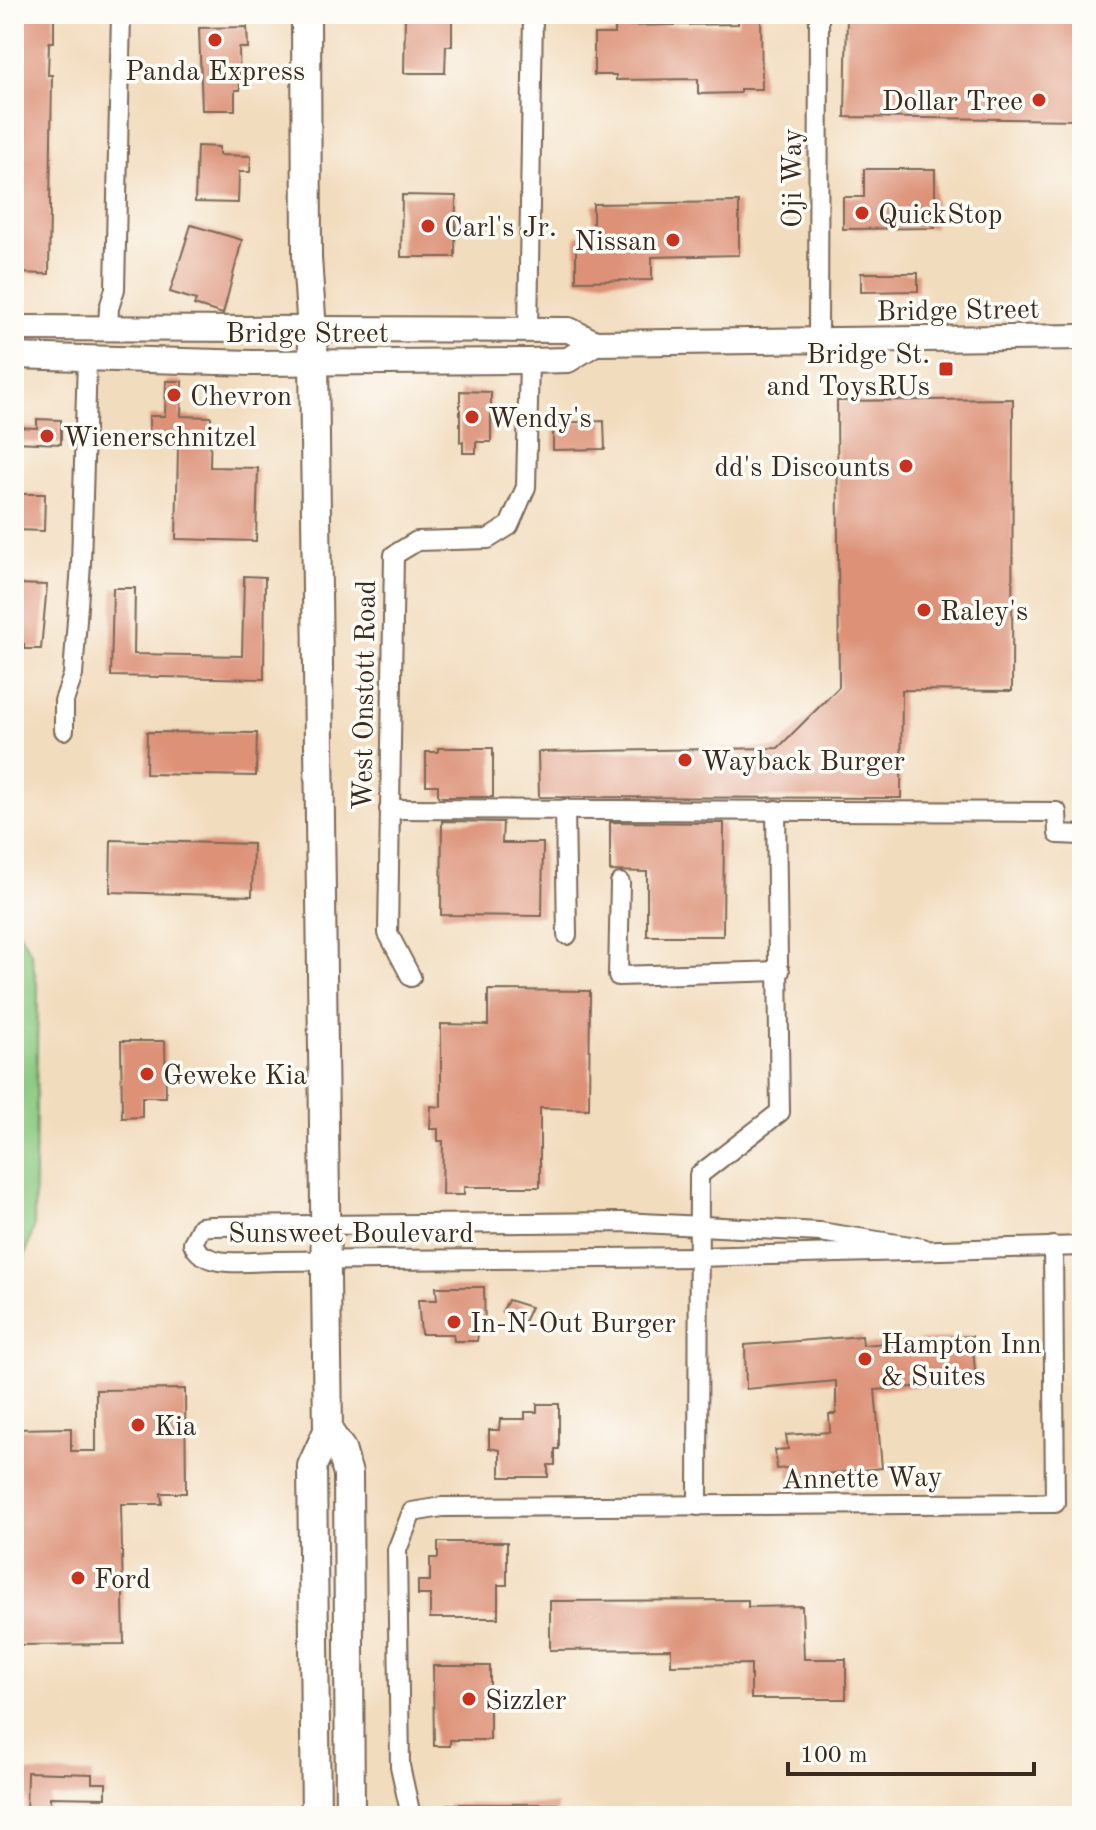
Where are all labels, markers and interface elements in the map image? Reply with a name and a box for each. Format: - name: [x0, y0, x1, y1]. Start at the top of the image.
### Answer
- marker: Panda Express: [206, 31, 224, 49]
- place label: Panda Express: [125, 59, 305, 87]
- place label: Dollar Tree: [882, 89, 1023, 117]
- marker: Dollar Tree: [1030, 91, 1048, 109]
- street label: Oji Way: [780, 128, 808, 228]
- place label: QuickStop: [878, 202, 1002, 230]
- marker: QuickStop: [853, 204, 871, 222]
- place label: Carl's Jr.: [444, 215, 557, 243]
- marker: Carl's Jr.: [419, 217, 437, 235]
- place label: Nissan: [575, 229, 657, 257]
- marker: Nissan: [664, 231, 682, 249]
- street label: Bridge Street: [876, 297, 1040, 327]
- street label: Bridge Street: [225, 321, 389, 349]
- place label: Bridge St. and ToysRUs: [767, 342, 930, 402]
- marker: Bridge St. and ToysRUs: [937, 360, 955, 378]
- place label: Chevron: [190, 384, 292, 412]
- marker: Chevron: [165, 386, 183, 404]
- place label: Wendy's: [488, 406, 592, 434]
- marker: Wendy's: [463, 408, 481, 426]
- place label: Wienerschnitzel: [63, 425, 256, 453]
- marker: Wienerschnitzel: [38, 427, 56, 445]
- place label: dd's Discounts: [714, 455, 890, 483]
- marker: dd's Discounts: [897, 457, 915, 475]
- street label: West Onstott Road: [350, 580, 382, 810]
- place label: Raley's: [940, 599, 1028, 627]
- marker: Raley's: [915, 601, 933, 619]
- place label: Wayback Burger: [701, 749, 905, 777]
- marker: Wayback Burger: [676, 751, 694, 769]
- place label: Geweke Kia: [163, 1063, 307, 1091]
- marker: Geweke Kia: [138, 1065, 156, 1083]
- street label: Sunsweet Boulevard: [228, 1221, 474, 1249]
- place label: In-N-Out Burger: [470, 1311, 676, 1339]
- marker: In-N-Out Burger: [445, 1313, 463, 1331]
- place label: Hampton Inn & Suites: [881, 1332, 1042, 1392]
- marker: Hampton Inn & Suites: [856, 1350, 874, 1368]
- place label: Kia: [154, 1414, 197, 1442]
- marker: Kia: [129, 1416, 147, 1434]
- street label: Annette Way: [781, 1465, 943, 1495]
- place label: Ford: [94, 1567, 151, 1595]
- marker: Ford: [69, 1569, 87, 1587]
- place label: Sizzler: [485, 1688, 566, 1716]
- marker: Sizzler: [460, 1690, 478, 1708]
- scale bar: [788, 1726, 1034, 1776]
- text: 100 m: [800, 1744, 868, 1768]

